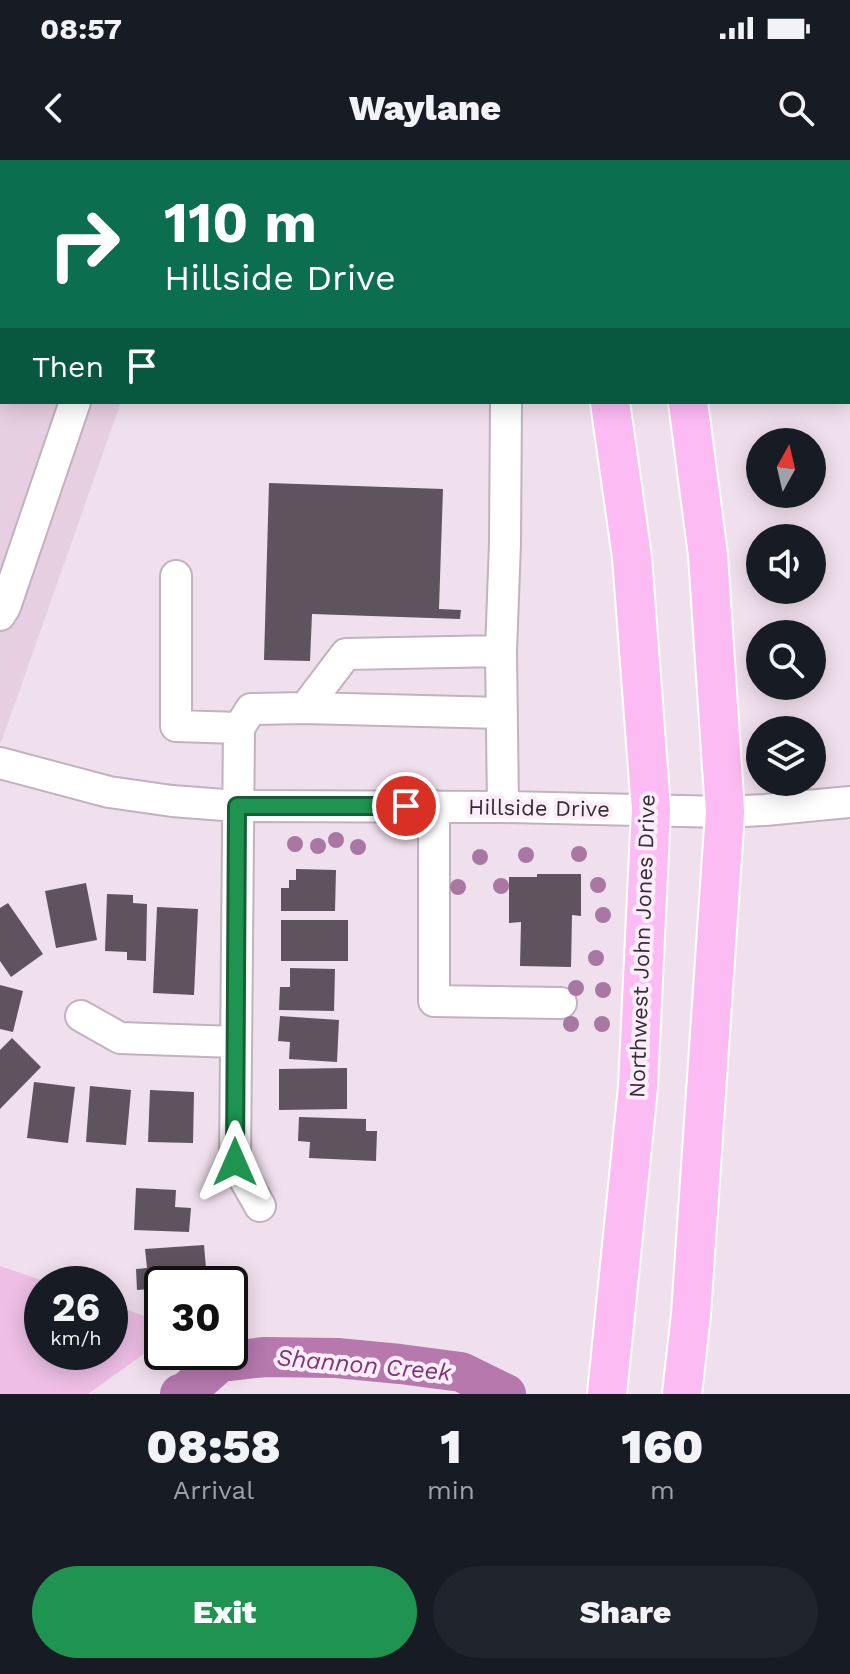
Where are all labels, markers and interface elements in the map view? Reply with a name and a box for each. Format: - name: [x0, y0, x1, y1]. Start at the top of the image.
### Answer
- text: 08:57: [40, 11, 122, 46]
- icon: back: [32, 86, 76, 130]
- icon: search: [774, 86, 818, 130]
- text: Waylane: [349, 87, 501, 129]
- text: 110 m: [164, 190, 317, 256]
- icon: right: [32, 192, 136, 296]
- text: Hillside Drive: [164, 257, 396, 299]
- icon: arrive: [120, 344, 164, 388]
- text: Then: [32, 349, 104, 384]
- north arrow: [746, 428, 826, 508]
- map controls: [746, 428, 826, 796]
- button: sound: [746, 524, 826, 604]
- button: search: [746, 620, 826, 700]
- button: layers: [746, 716, 826, 796]
- pin: [372, 772, 440, 840]
- icon: arrive: [384, 784, 428, 828]
- street label: Hillside Drive: [468, 794, 610, 822]
- street label: Northwest John Jones Drive: [624, 794, 660, 1098]
- position arrow: [193, 1120, 277, 1204]
- speed limit sign: 30: [144, 1266, 248, 1370]
- text: 26: [52, 1284, 100, 1331]
- text: km/h: [50, 1326, 102, 1350]
- water label: Shannon Creek: [275, 1343, 453, 1387]
- text: 08:58: [146, 1418, 281, 1475]
- text: 1: [440, 1418, 462, 1475]
- text: 160: [621, 1418, 704, 1475]
- text: Arrival: [173, 1475, 254, 1505]
- text: min: [427, 1475, 475, 1505]
- text: m: [650, 1475, 675, 1505]
- button: Exit: [32, 1566, 417, 1658]
- button: Share: [433, 1566, 818, 1658]

